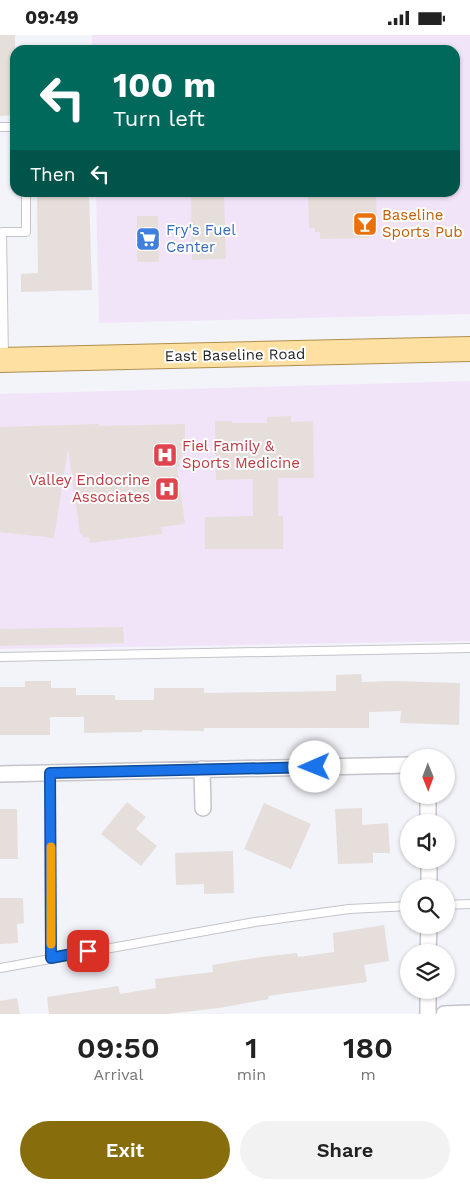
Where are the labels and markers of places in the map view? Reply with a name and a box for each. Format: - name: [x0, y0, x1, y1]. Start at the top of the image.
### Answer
- place label: Baseline Sports Pub: [382, 206, 463, 241]
- bar icon: Baseline Sports Pub: [352, 211, 378, 237]
- place label: Fry's Fuel Center: [166, 221, 236, 256]
- supermarket icon: Fry's Fuel Center: [135, 226, 161, 252]
- place label: Fiel Family & Sports Medicine: [182, 437, 300, 472]
- hospital icon: Fiel Family & Sports Medicine: [152, 442, 178, 468]
- place label: Valley Endocrine Associates: [29, 471, 150, 506]
- hospital icon: Valley Endocrine Associates: [154, 476, 180, 502]
- pin: [67, 930, 109, 972]

